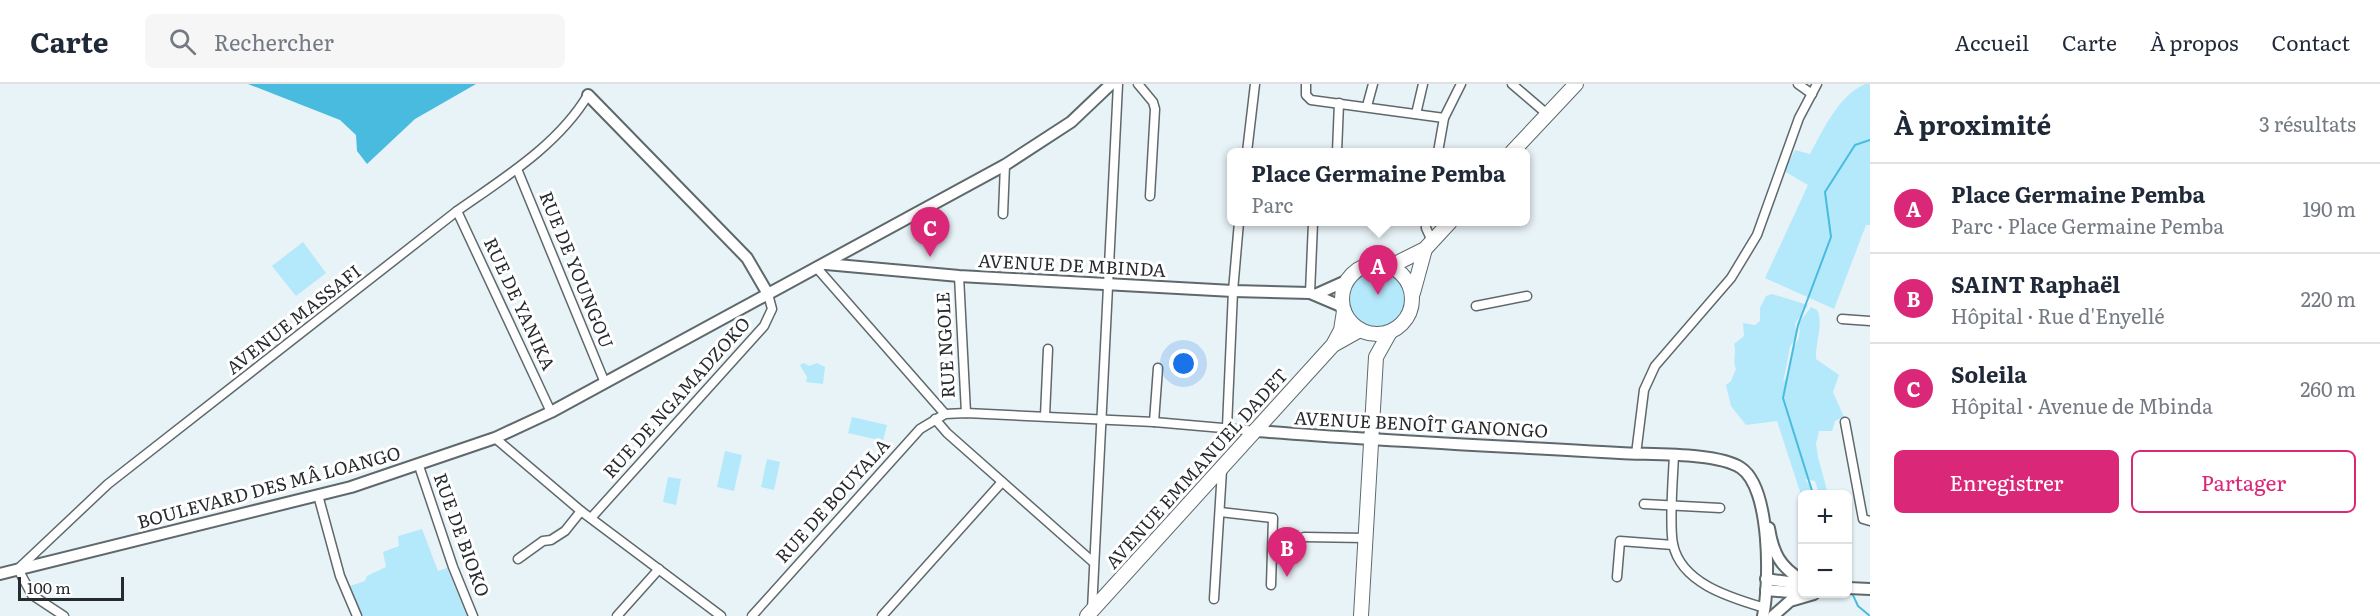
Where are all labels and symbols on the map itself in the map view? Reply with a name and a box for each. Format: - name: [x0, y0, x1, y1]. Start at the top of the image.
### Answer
- street label: RUE DE YOUNGOU: [534, 187, 621, 352]
- pin: C: [910, 208, 950, 257]
- street label: RUE DE YANIKA: [478, 232, 563, 374]
- street label: AVENUE DE MBINDA: [978, 246, 1167, 283]
- pin: A: [1358, 246, 1398, 295]
- street label: AVENUE MASSAFI: [220, 257, 366, 380]
- street label: RUE NGOLE: [928, 291, 961, 399]
- street label: RUE DE NGAMADZOKO: [596, 310, 756, 484]
- your location: [1169, 349, 1198, 378]
- street label: AVENUE EMMANUEL DADET: [1098, 362, 1293, 574]
- street label: AVENUE BENOÎT GANONGO: [1293, 403, 1549, 444]
- street label: RUE DE BOUYALA: [769, 432, 895, 568]
- street label: BOULEVARD DES MÂ LOANGO: [134, 438, 403, 535]
- street label: RUE DE BIOKO: [428, 469, 497, 600]
- pin: B: [1268, 528, 1306, 577]
- scale bar: [18, 574, 124, 602]

